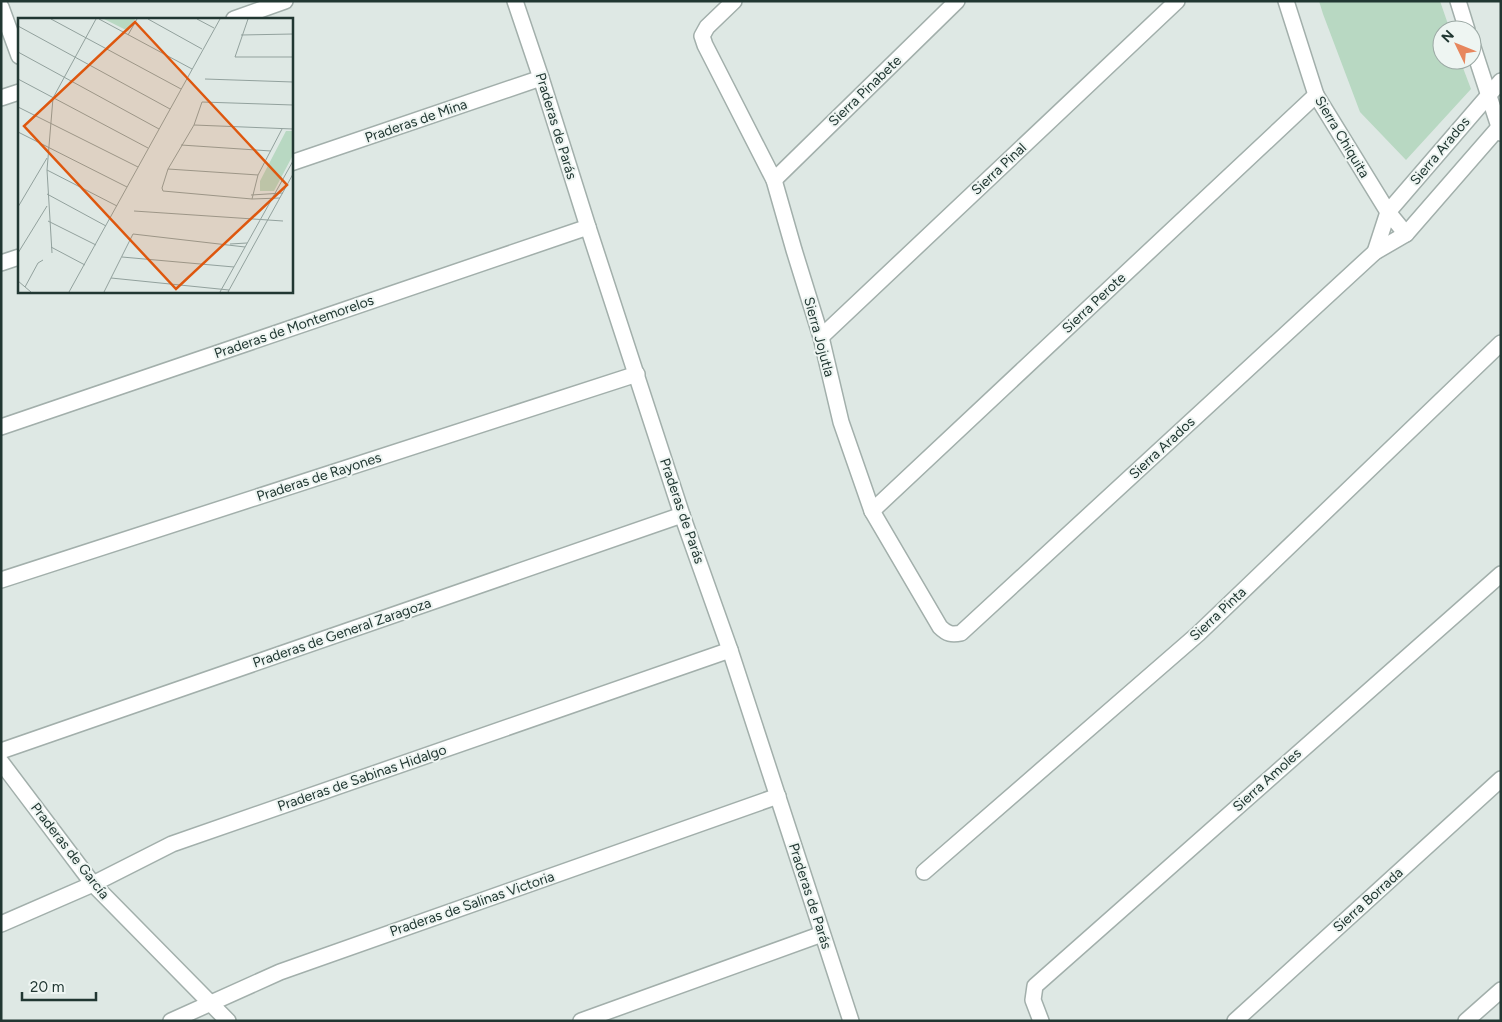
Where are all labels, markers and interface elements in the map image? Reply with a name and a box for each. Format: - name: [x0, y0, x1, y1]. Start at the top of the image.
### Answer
- inset map: [18, 18, 292, 292]
- north arrow: [1432, 20, 1482, 70]
- text: N: [1438, 27, 1458, 46]
- street label: Sierra Pinabete: [825, 52, 905, 130]
- street label: Praderas de Parás: [532, 71, 580, 181]
- street label: Sierra Chiquita: [1311, 93, 1373, 181]
- street label: Praderas de Mina: [363, 96, 469, 146]
- street label: Sierra Arados: [1407, 113, 1473, 189]
- street label: Sierra Pinal: [968, 139, 1030, 199]
- street label: Sierra Perote: [1059, 269, 1130, 337]
- street label: Praderas de Montemorelos: [212, 292, 376, 362]
- street label: Sierra Jojutla: [800, 295, 838, 379]
- street label: Sierra Arados: [1126, 413, 1198, 483]
- street label: Praderas de Rayones: [255, 449, 383, 505]
- street label: Praderas de Parás: [656, 456, 708, 566]
- street label: Sierra Pinta: [1186, 584, 1250, 644]
- street label: Praderas de General Zaragoza: [251, 594, 433, 672]
- street label: Praderas de Sabinas Hidalgo: [275, 741, 449, 815]
- street label: Sierra Amoles: [1229, 745, 1305, 815]
- street label: Praderas de García: [27, 800, 113, 902]
- street label: Praderas de Parás: [785, 841, 835, 951]
- street label: Sierra Borrada: [1330, 864, 1406, 936]
- street label: Praderas de Salinas Victoria: [387, 868, 557, 940]
- scale bar: [22, 970, 96, 1002]
- text: 20 m: [30, 978, 64, 996]

